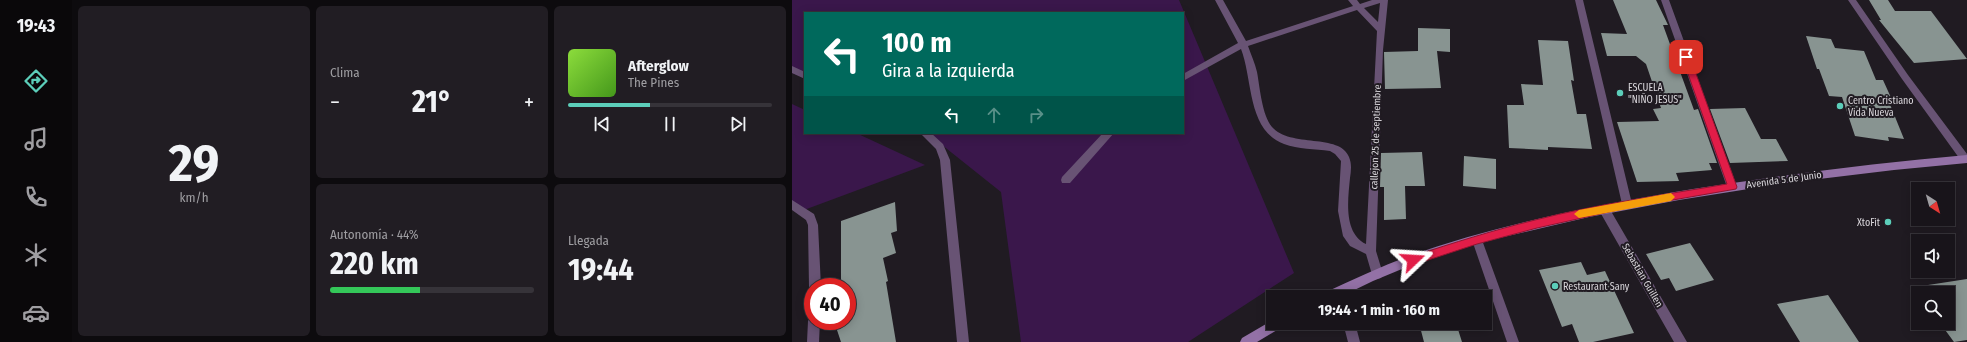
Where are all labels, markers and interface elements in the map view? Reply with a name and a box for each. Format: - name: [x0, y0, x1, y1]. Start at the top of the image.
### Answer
- text: 19:43: [17, 15, 55, 37]
- text: 100 m: [882, 26, 952, 59]
- icon: left: [816, 28, 868, 80]
- pin: [1669, 40, 1703, 74]
- icon: arrive: [1675, 46, 1697, 68]
- text: Afterglow: [628, 57, 689, 75]
- text: Gira a la izquierda: [882, 60, 1015, 82]
- text: Clima: [330, 65, 360, 80]
- icon: directions: [22, 67, 50, 95]
- text: The Pines: [628, 75, 679, 90]
- place label: ESCUELA "NIÑO JESUS": [1628, 82, 1682, 106]
- text: 21°: [412, 84, 452, 120]
- street label: callejon 25 de septiembre: [1368, 84, 1384, 190]
- marker: ESCUELA "NIÑO JESUS": [1615, 88, 1625, 98]
- text: −: [330, 89, 340, 116]
- text: +: [524, 89, 534, 116]
- place label: Centro Cristiano Vida Nueva: [1848, 95, 1914, 119]
- marker: Centro Cristiano Vida Nueva: [1835, 101, 1845, 111]
- icon: left: [941, 104, 963, 126]
- icon: ahead: [983, 104, 1005, 126]
- icon: right: [1025, 104, 1047, 126]
- icon: previous: [591, 113, 613, 135]
- icon: pause: [659, 113, 681, 135]
- icon: next: [727, 113, 749, 135]
- icon: music: [22, 125, 50, 153]
- text: 29: [169, 132, 219, 195]
- street label: Avenida 5 de Junio: [1746, 169, 1822, 191]
- north arrow: [1911, 182, 1955, 226]
- map controls: [1911, 182, 1955, 330]
- icon: phone: [22, 183, 50, 211]
- text: km/h: [180, 190, 209, 205]
- place label: XtoFit: [1857, 217, 1881, 229]
- marker: XtoFit: [1883, 217, 1893, 227]
- text: Autonomía · 44%: [330, 227, 419, 242]
- text: Llegada: [568, 233, 609, 248]
- button: sound: [1911, 234, 1955, 278]
- position arrow: [1392, 239, 1434, 281]
- icon: climate: [22, 241, 50, 269]
- street label: Sebastian Guillen: [1619, 242, 1665, 309]
- text: 220 km: [330, 246, 419, 282]
- text: 19:44: [568, 252, 634, 288]
- speed limit sign: 40: [804, 278, 856, 330]
- marker: Restaurant Sany: [1550, 281, 1560, 291]
- place label: Restaurant Sany: [1563, 281, 1630, 293]
- button: search: [1911, 286, 1955, 330]
- icon: car: [22, 299, 50, 327]
- text: 19:44 · 1 min · 160 m: [1318, 301, 1440, 319]

